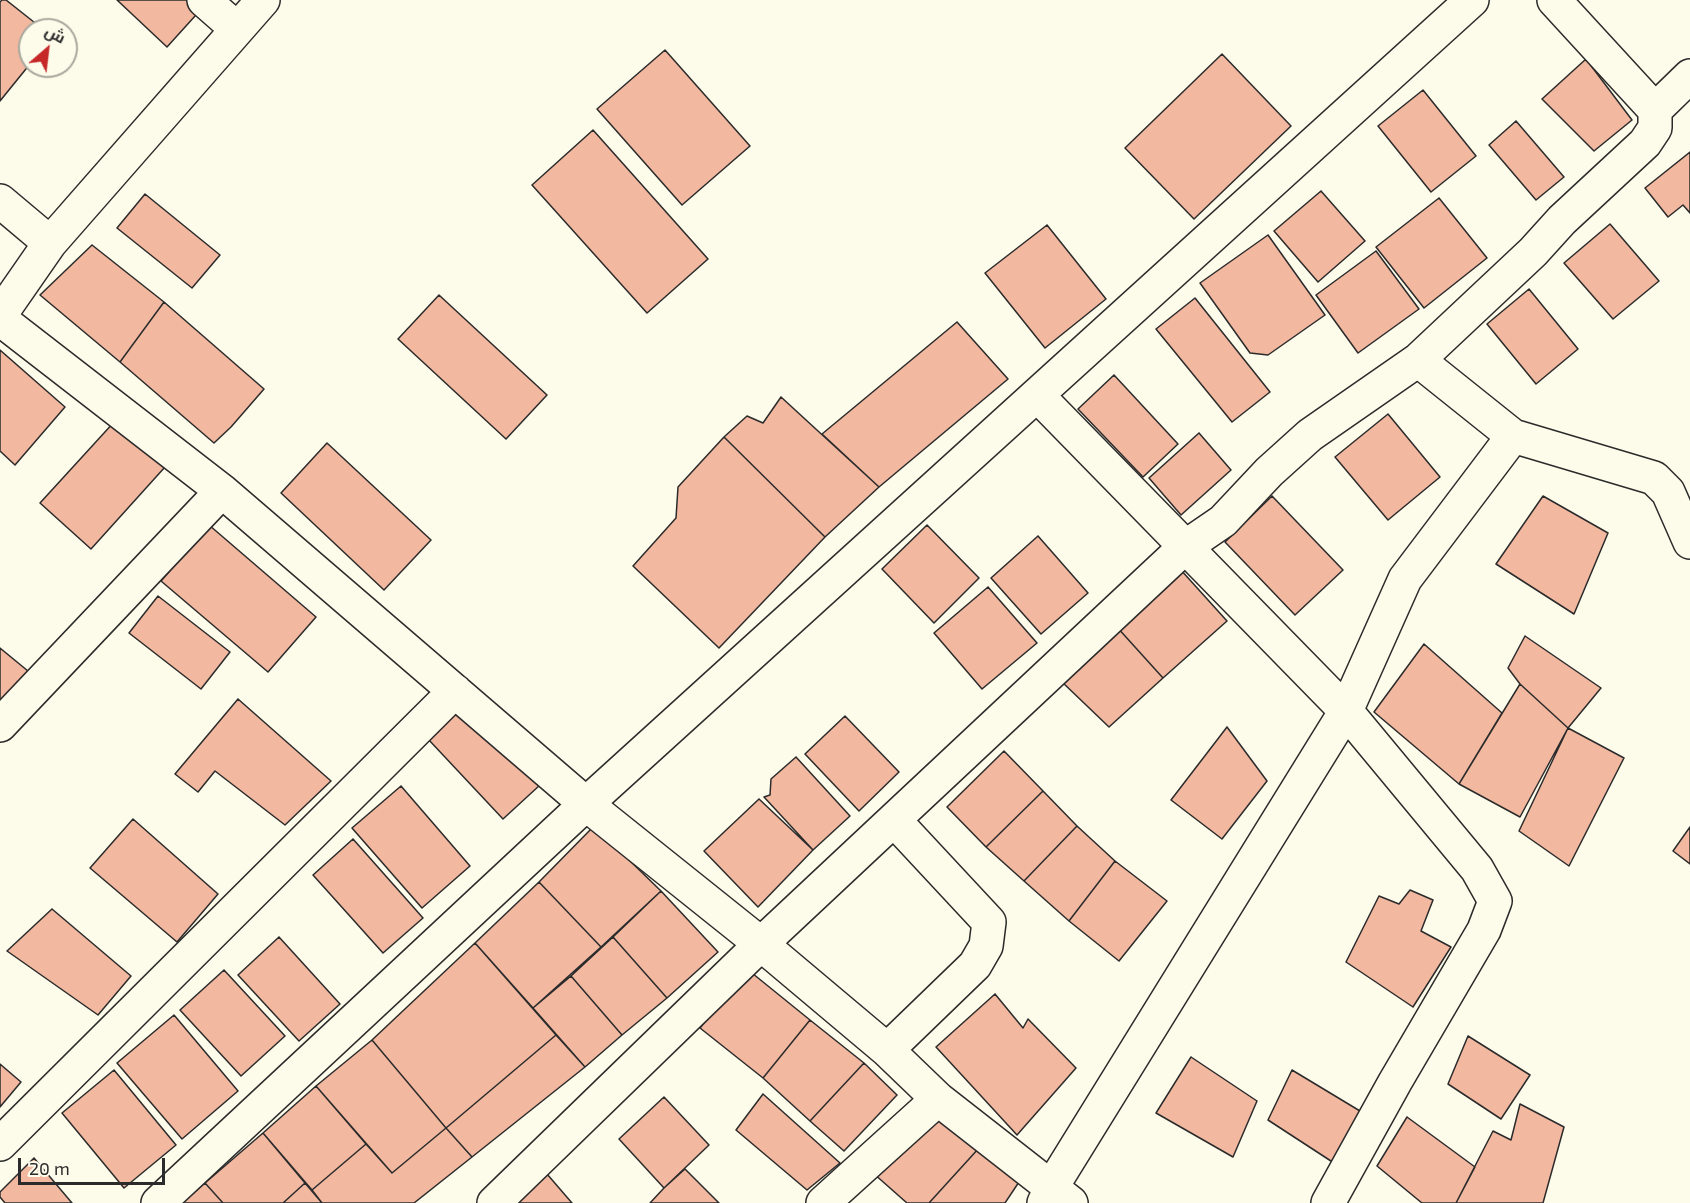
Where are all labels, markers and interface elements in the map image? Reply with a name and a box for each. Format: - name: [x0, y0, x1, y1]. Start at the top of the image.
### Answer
- north arrow: [18, 18, 78, 78]
- text: ش: [42, 20, 69, 47]
- scale bar: [21, 1146, 168, 1184]
- text: 20 m: [29, 1157, 70, 1179]

